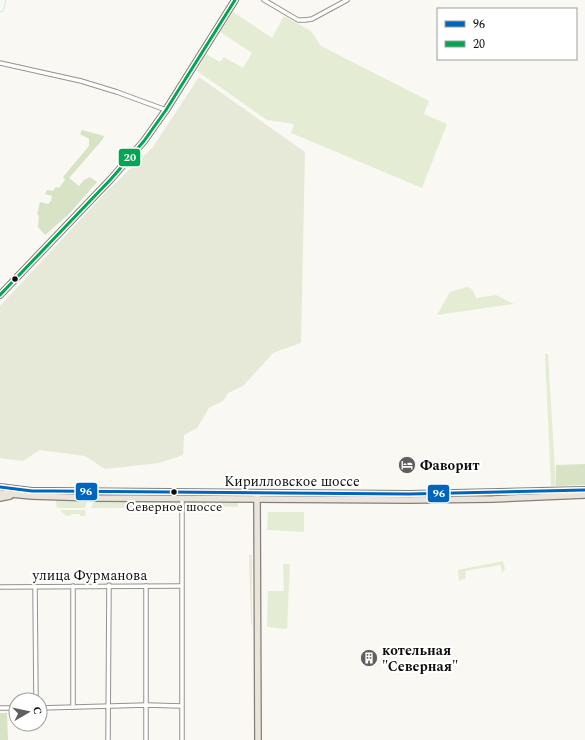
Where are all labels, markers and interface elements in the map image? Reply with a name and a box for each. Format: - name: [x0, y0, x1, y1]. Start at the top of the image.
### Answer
- legend: [437, 8, 577, 60]
- text: 96: [473, 15, 485, 34]
- text: 20: [473, 35, 485, 54]
- line badge: 20: [118, 148, 141, 167]
- text: 20: [124, 149, 136, 166]
- unlabelled marker: [10, 274, 20, 284]
- hotel icon: Фаворит: [397, 455, 417, 475]
- place label: Фаворит: [420, 455, 479, 476]
- street label: Кирилловское шоссе: [224, 471, 360, 492]
- line badge: 96: [75, 482, 98, 501]
- text: 96: [80, 483, 92, 500]
- line badge: 96: [427, 484, 450, 503]
- text: 96: [433, 485, 445, 502]
- marker: Северное шоссе: [169, 487, 179, 497]
- place label: Северное шоссе: [126, 497, 222, 517]
- street label: улица Фурманова: [32, 565, 148, 586]
- place label: котельная "Северная": [382, 640, 458, 677]
- building icon: котельная "Северная": [359, 648, 379, 668]
- north arrow: [8, 692, 48, 732]
- text: С: [28, 705, 46, 716]

